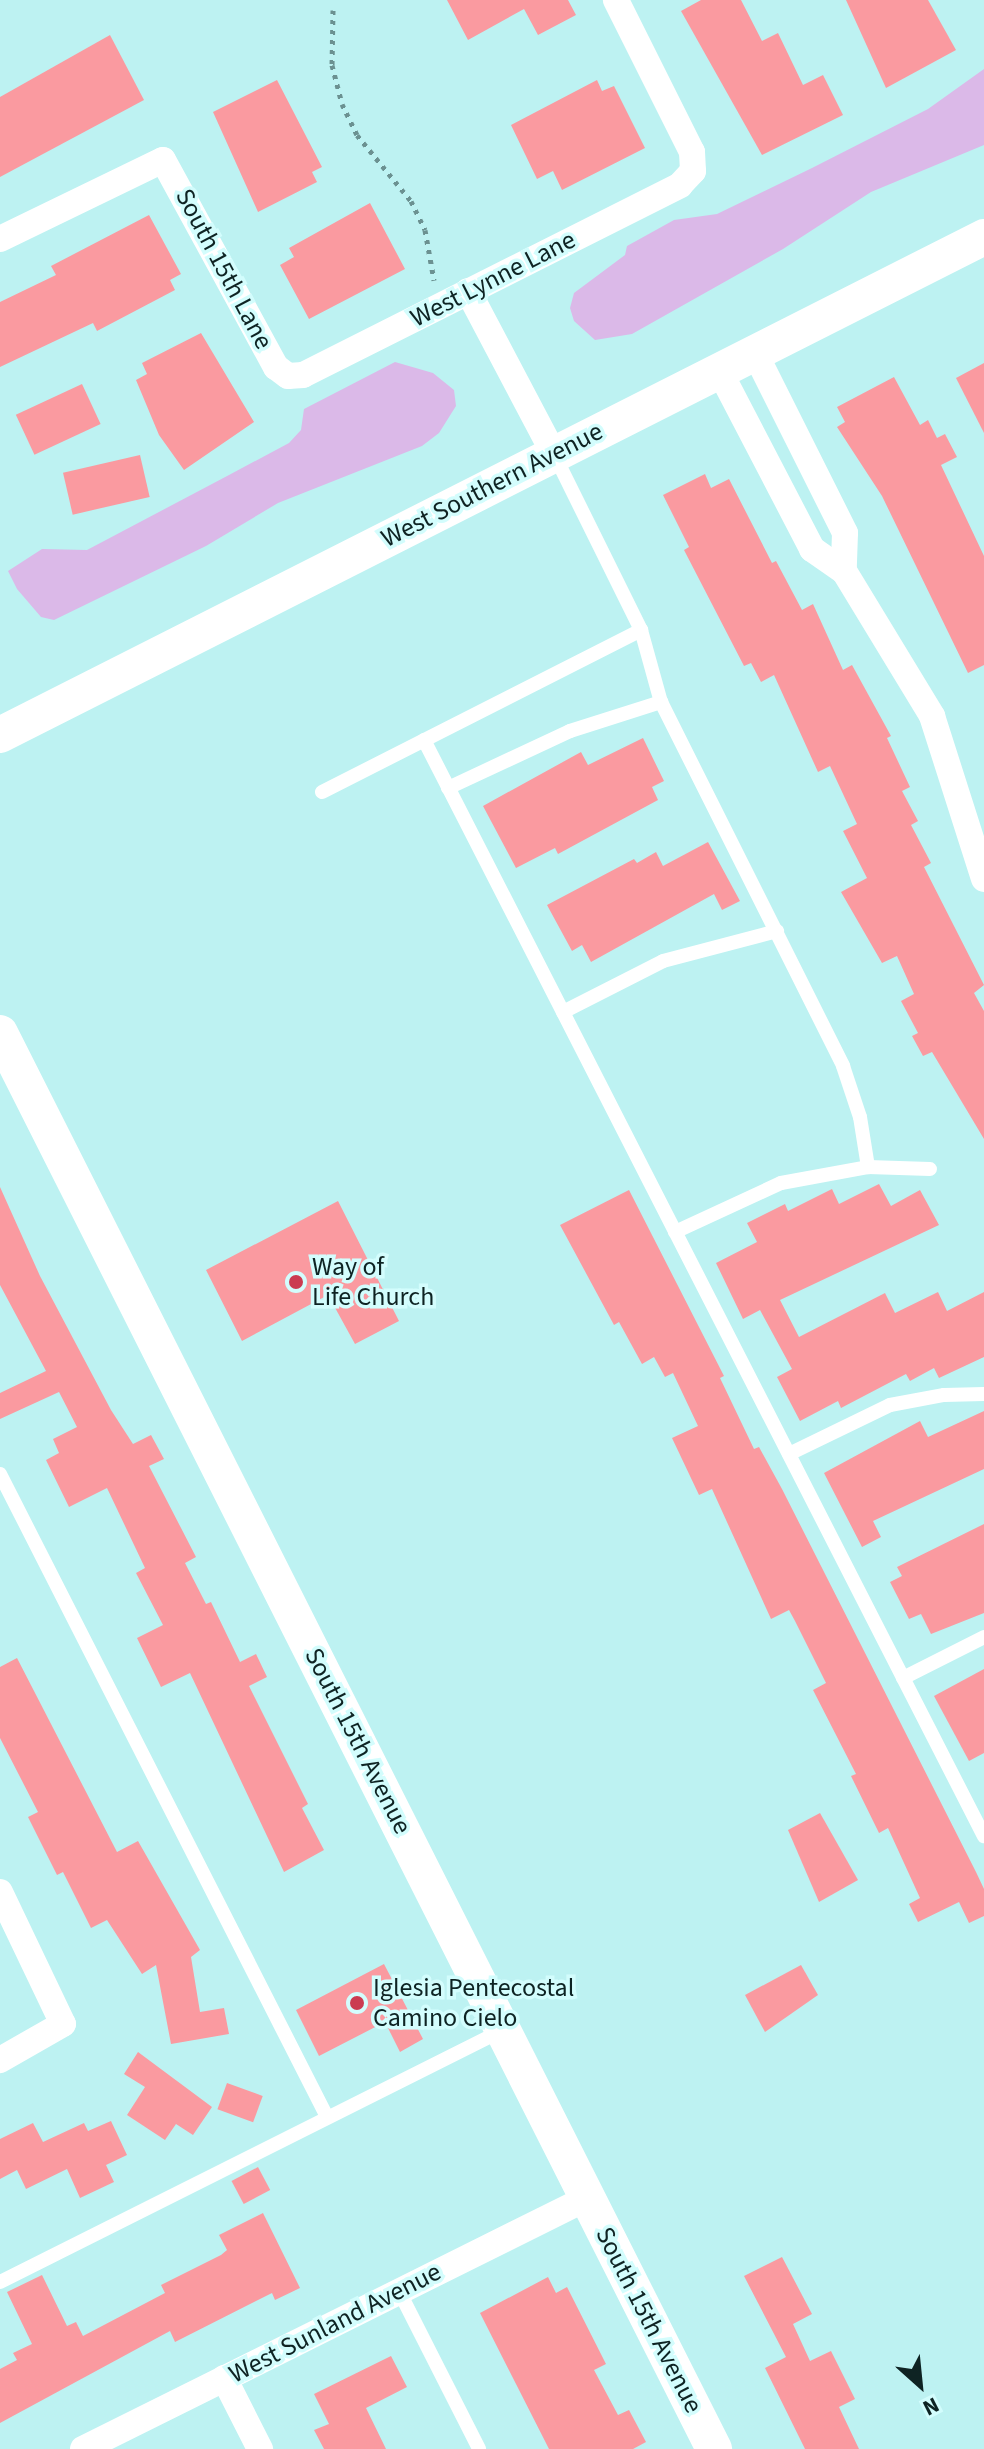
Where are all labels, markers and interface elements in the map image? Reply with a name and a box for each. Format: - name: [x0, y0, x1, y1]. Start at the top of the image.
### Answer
- street label: South 15th Lane: [169, 183, 279, 355]
- street label: West Lynne Lane: [405, 224, 581, 334]
- street label: West Southern Avenue: [376, 416, 608, 554]
- place label: Way of Life Church: [312, 1251, 434, 1312]
- marker: Way of Life Church: [287, 1273, 305, 1291]
- street label: South 15th Avenue: [298, 1643, 418, 1839]
- place label: Iglesia Pentecostal Camino Cielo: [373, 1972, 574, 2034]
- marker: Iglesia Pentecostal Camino Cielo: [348, 1994, 366, 2012]
- street label: South 15th Avenue: [589, 2222, 709, 2418]
- street label: West Sunland Avenue: [224, 2256, 446, 2390]
- north arrow: [880, 2345, 960, 2425]
- text: N: [917, 2389, 945, 2424]

